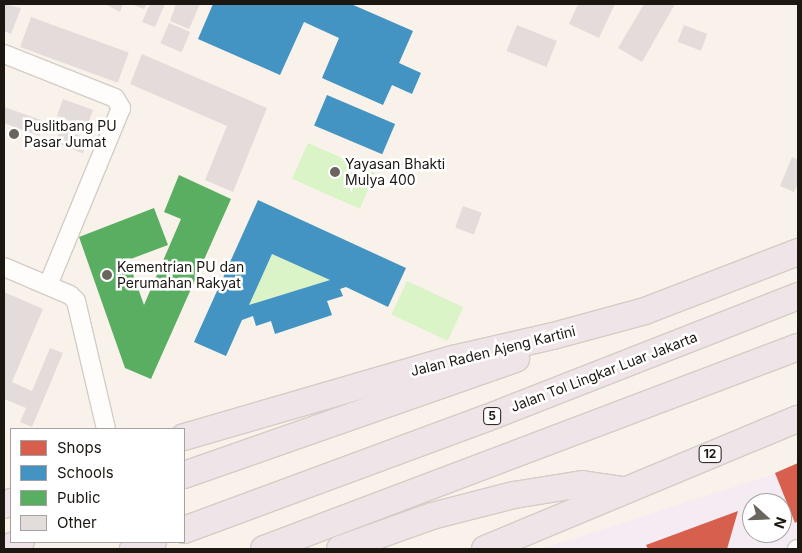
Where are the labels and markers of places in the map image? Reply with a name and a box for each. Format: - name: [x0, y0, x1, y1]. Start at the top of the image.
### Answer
- place label: Puslitbang PU Pasar Jumat: [24, 118, 117, 150]
- marker: Puslitbang PU Pasar Jumat: [8, 128, 20, 140]
- place label: Yayasan Bhakti Mulya 400: [345, 156, 445, 188]
- marker: Yayasan Bhakti Mulya 400: [329, 166, 341, 178]
- place label: Kementrian PU dan Perumahan Rakyat: [117, 259, 244, 292]
- marker: Kementrian PU dan Perumahan Rakyat: [101, 269, 113, 281]

